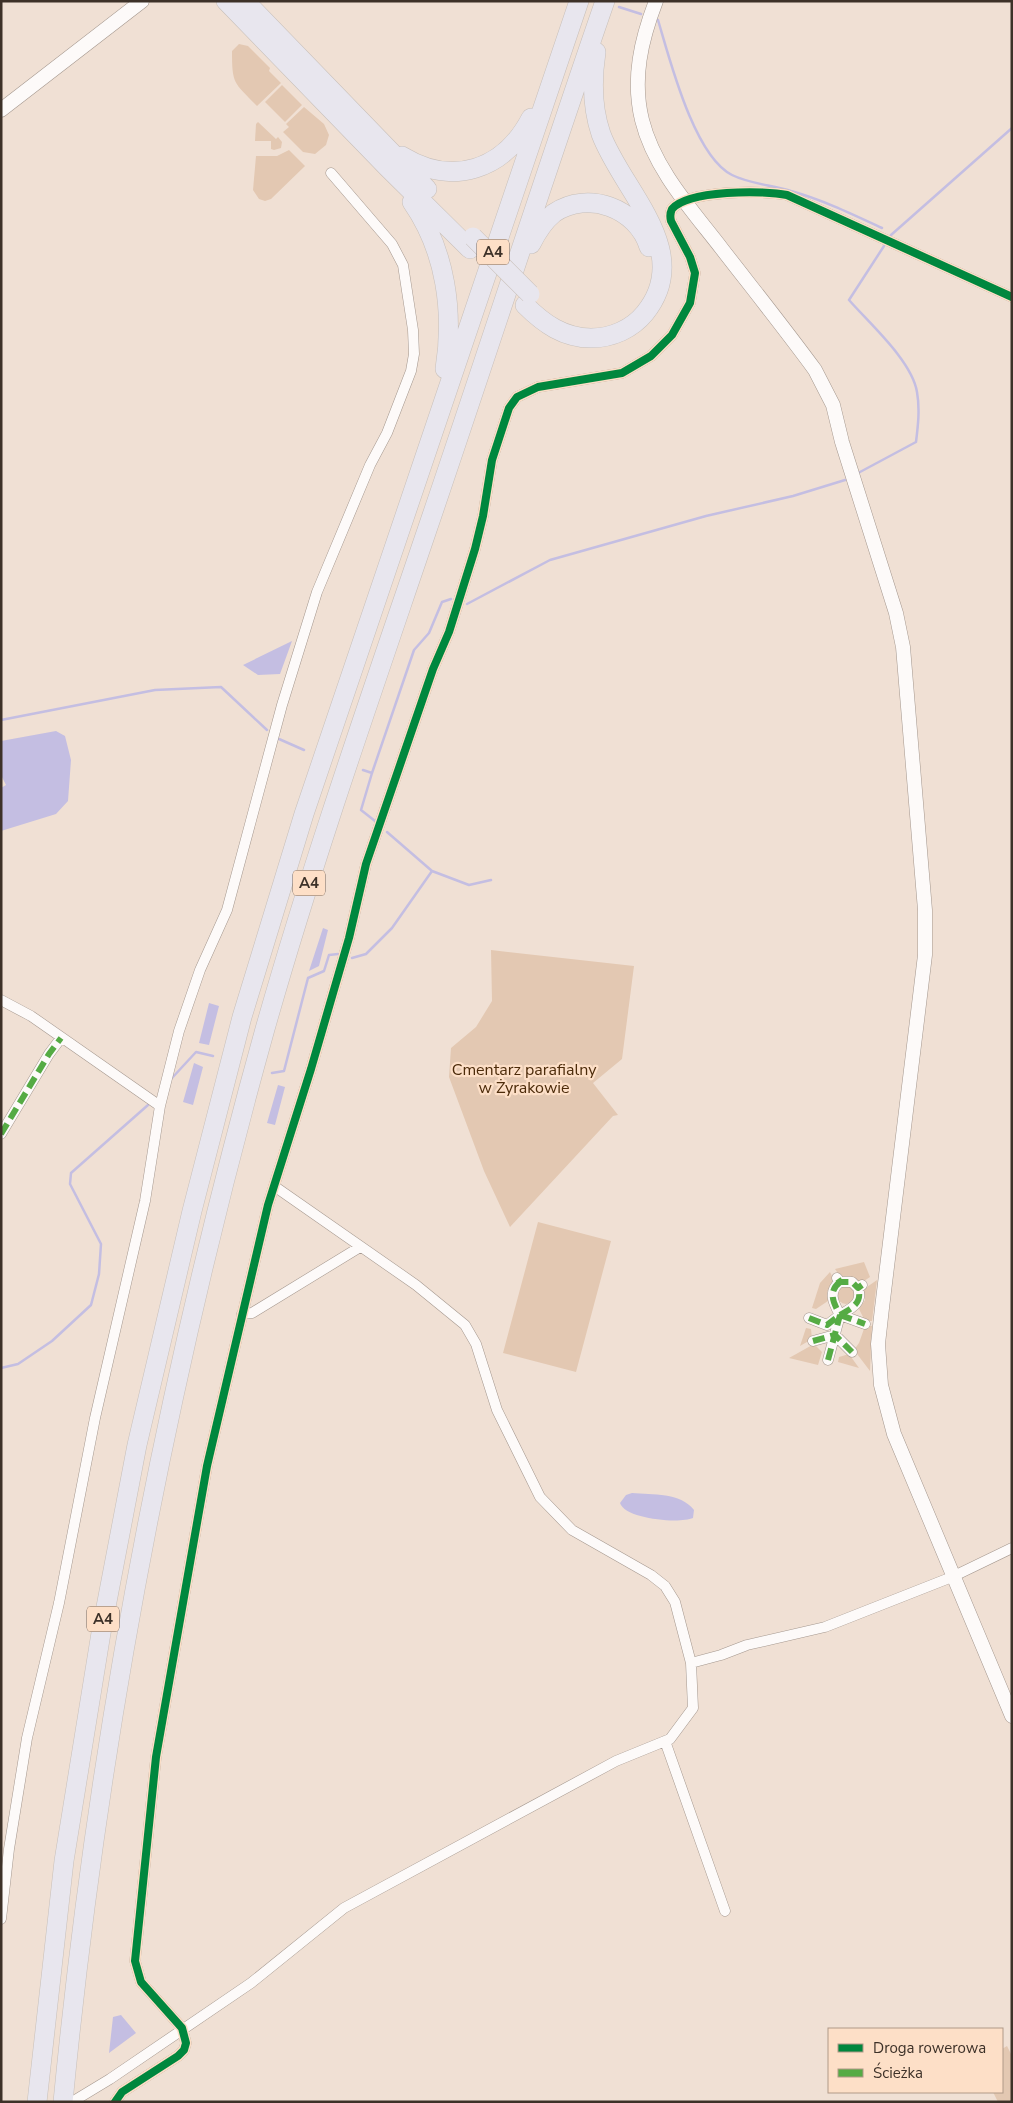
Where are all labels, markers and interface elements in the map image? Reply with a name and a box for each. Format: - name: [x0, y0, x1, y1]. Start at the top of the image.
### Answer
- road number: A4: [477, 240, 509, 264]
- road number: A4: [293, 870, 325, 896]
- park label: Cmentarz parafialny w Żyrakowie: [452, 1059, 597, 1099]
- road number: A4: [87, 1606, 119, 1632]
- legend: [828, 2028, 1003, 2093]
- text: Droga rowerowa: [873, 2038, 986, 2058]
- text: Ścieżka: [873, 2062, 923, 2083]

